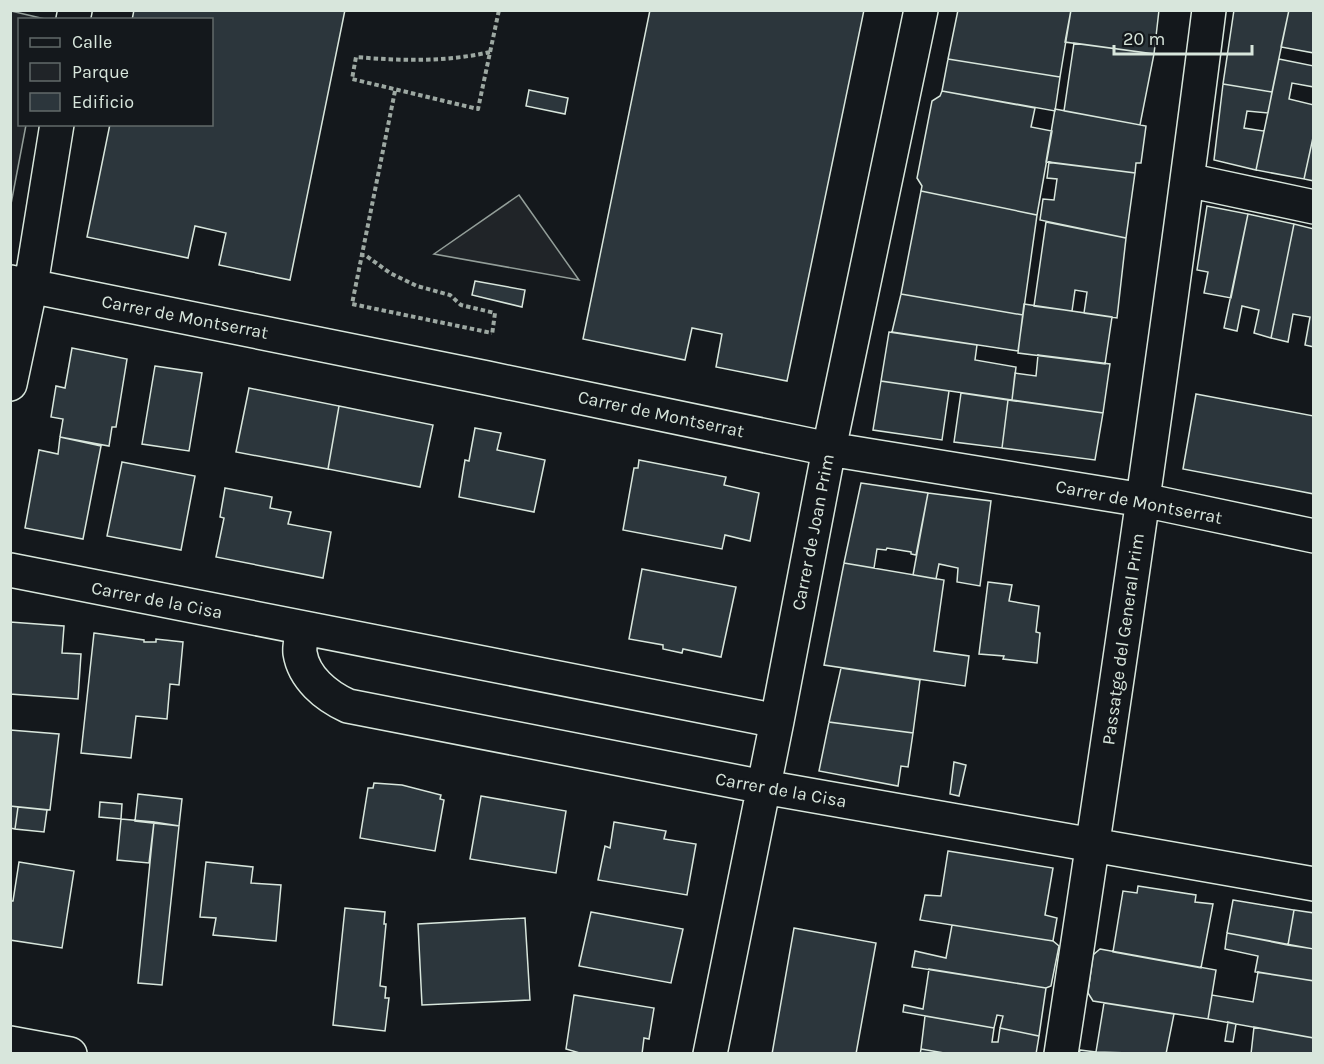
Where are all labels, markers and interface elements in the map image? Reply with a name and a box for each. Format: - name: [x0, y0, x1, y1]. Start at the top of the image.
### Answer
- legend: [18, 18, 213, 126]
- scale bar: [1114, 18, 1252, 56]
- text: 20 m: [1123, 28, 1165, 50]
- text: Calle: [72, 31, 112, 53]
- text: Parque: [72, 61, 129, 83]
- text: Edificio: [72, 91, 134, 113]
- street label: Carrer de Montserrat: [100, 290, 270, 344]
- street label: Carrer de Montserrat: [576, 386, 746, 442]
- street label: Carrer de Joan Prim: [787, 452, 839, 612]
- street label: Carrer de Montserrat: [1054, 475, 1224, 529]
- street label: Passatge del General Prim: [1097, 532, 1149, 746]
- street label: Carrer de la Cisa: [90, 576, 224, 624]
- street label: Carrer de la Cisa: [714, 768, 848, 812]

